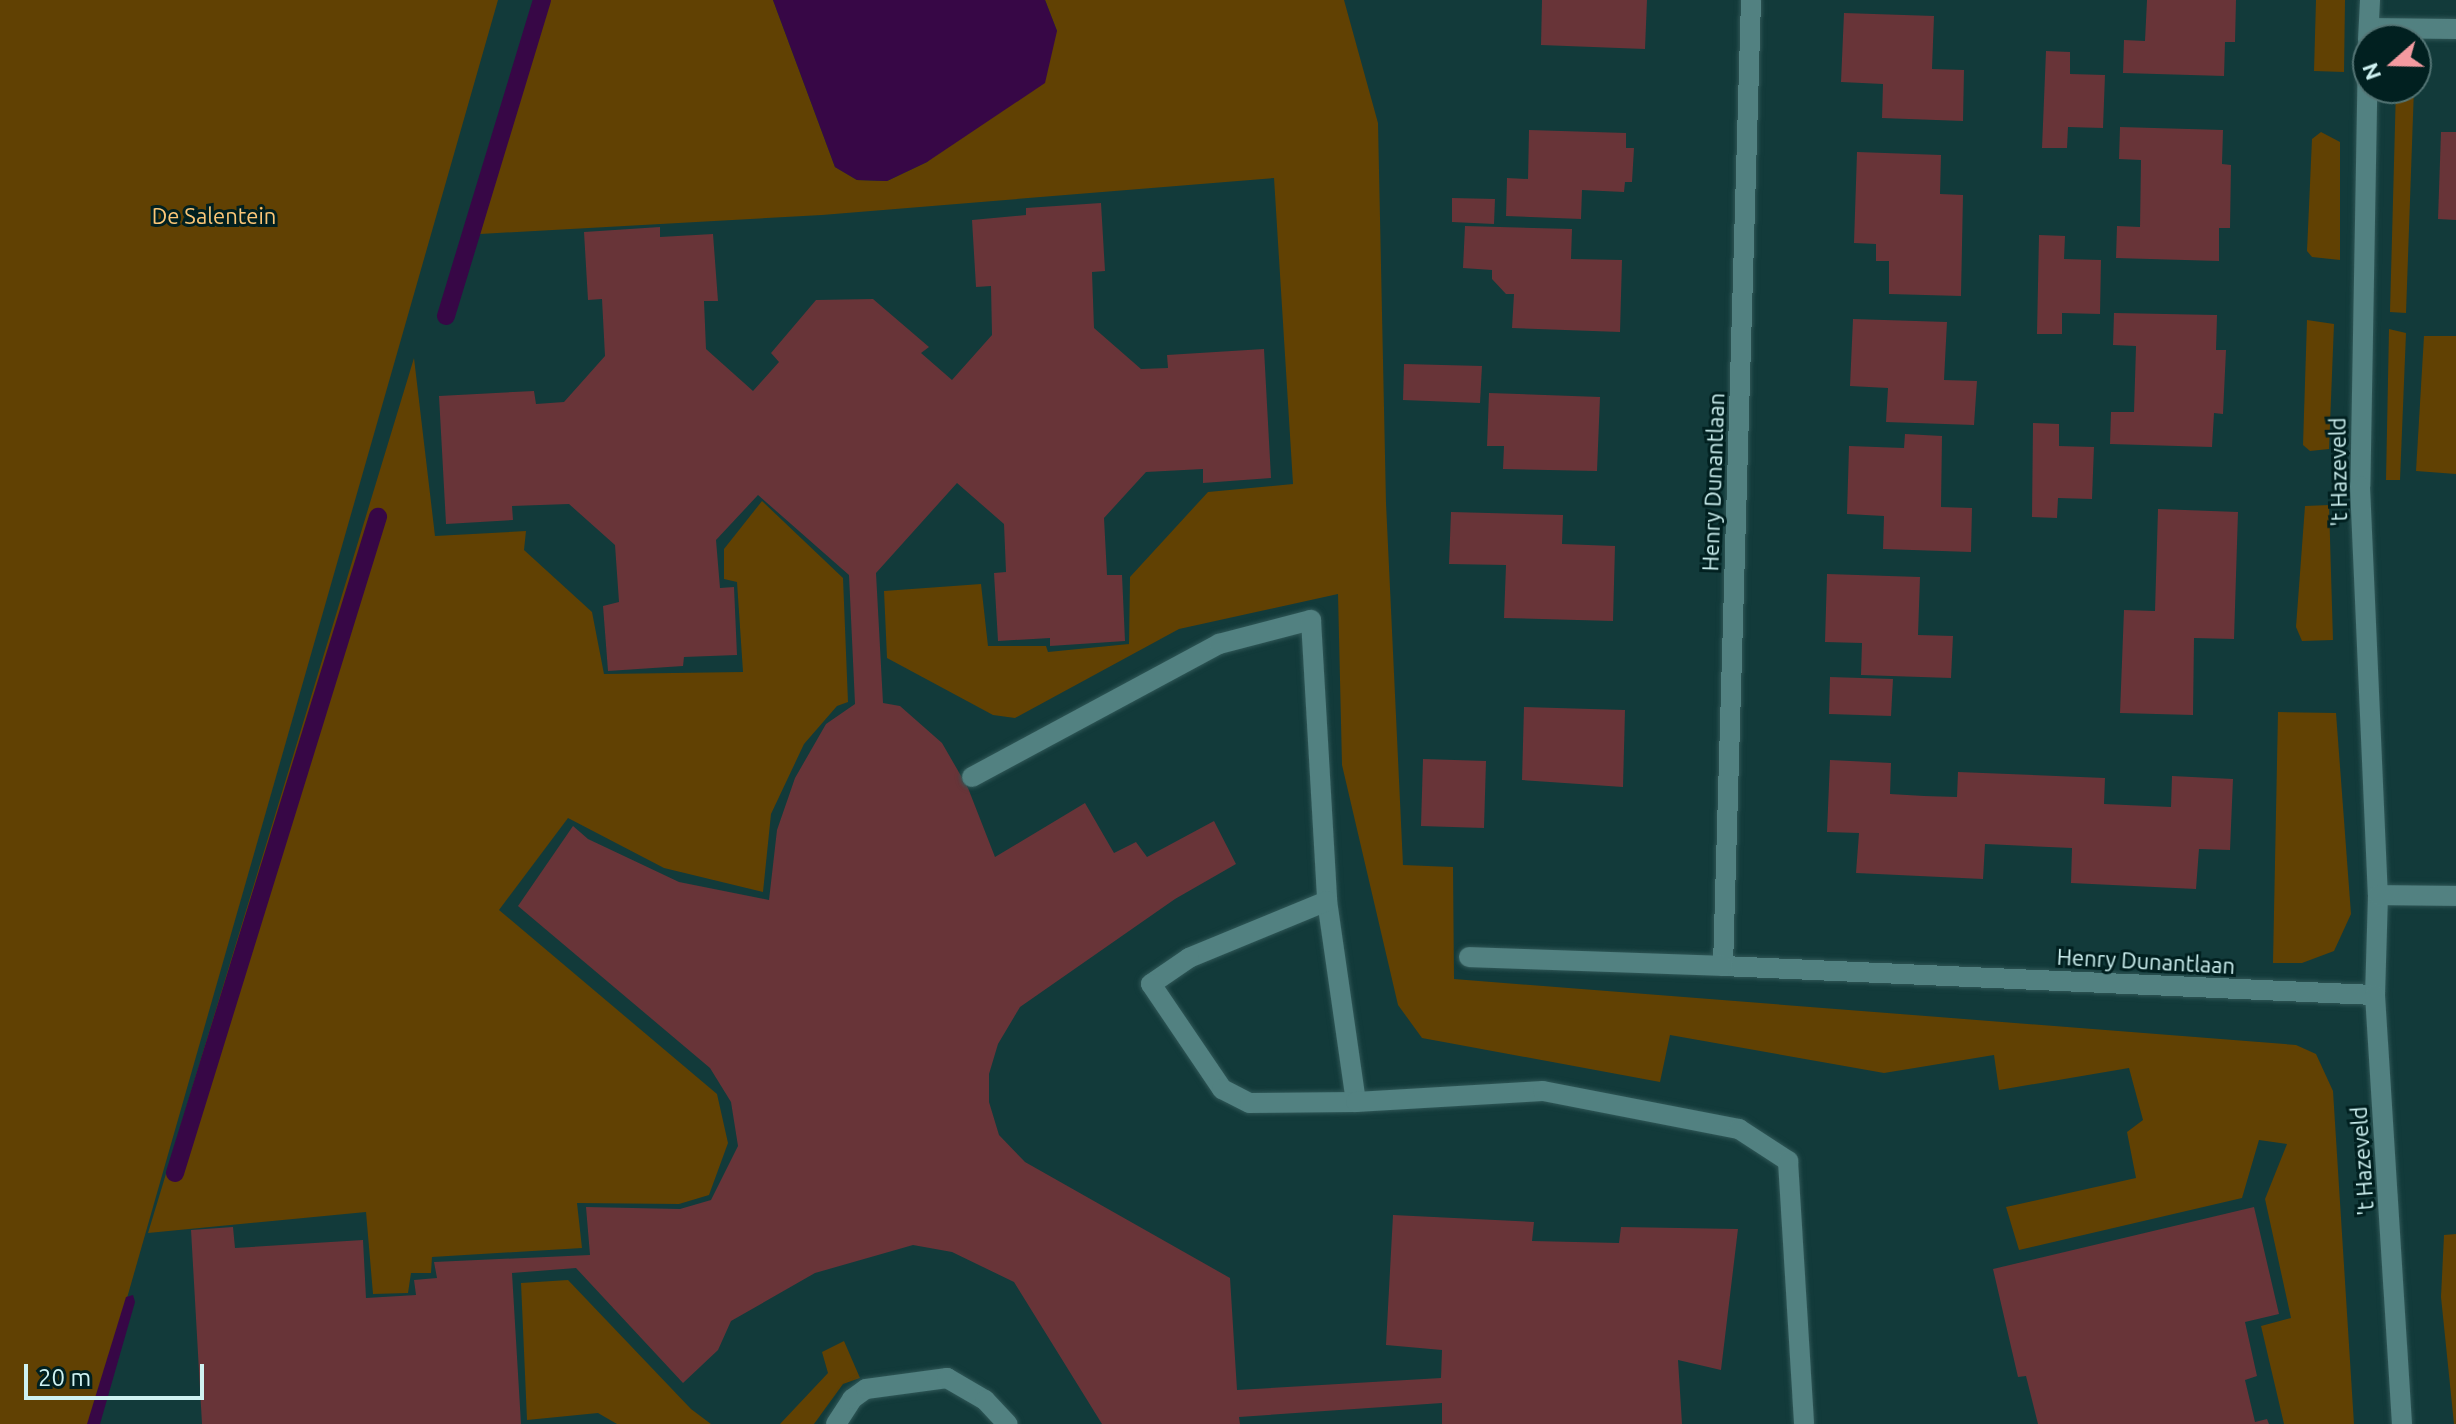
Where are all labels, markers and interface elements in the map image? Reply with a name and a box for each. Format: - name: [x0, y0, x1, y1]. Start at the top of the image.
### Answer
- north arrow: [2352, 24, 2432, 104]
- text: N: [2356, 60, 2385, 84]
- park label: De Salentein: [152, 203, 276, 229]
- street label: Henry Dunantlaan: [1697, 392, 1729, 572]
- street label: 't Hazeveld: [2324, 417, 2352, 527]
- street label: Henry Dunantlaan: [2056, 943, 2236, 979]
- street label: 't Hazeveld: [2345, 1106, 2379, 1216]
- scale bar: [28, 1348, 208, 1398]
- text: 20 m: [38, 1364, 91, 1391]

